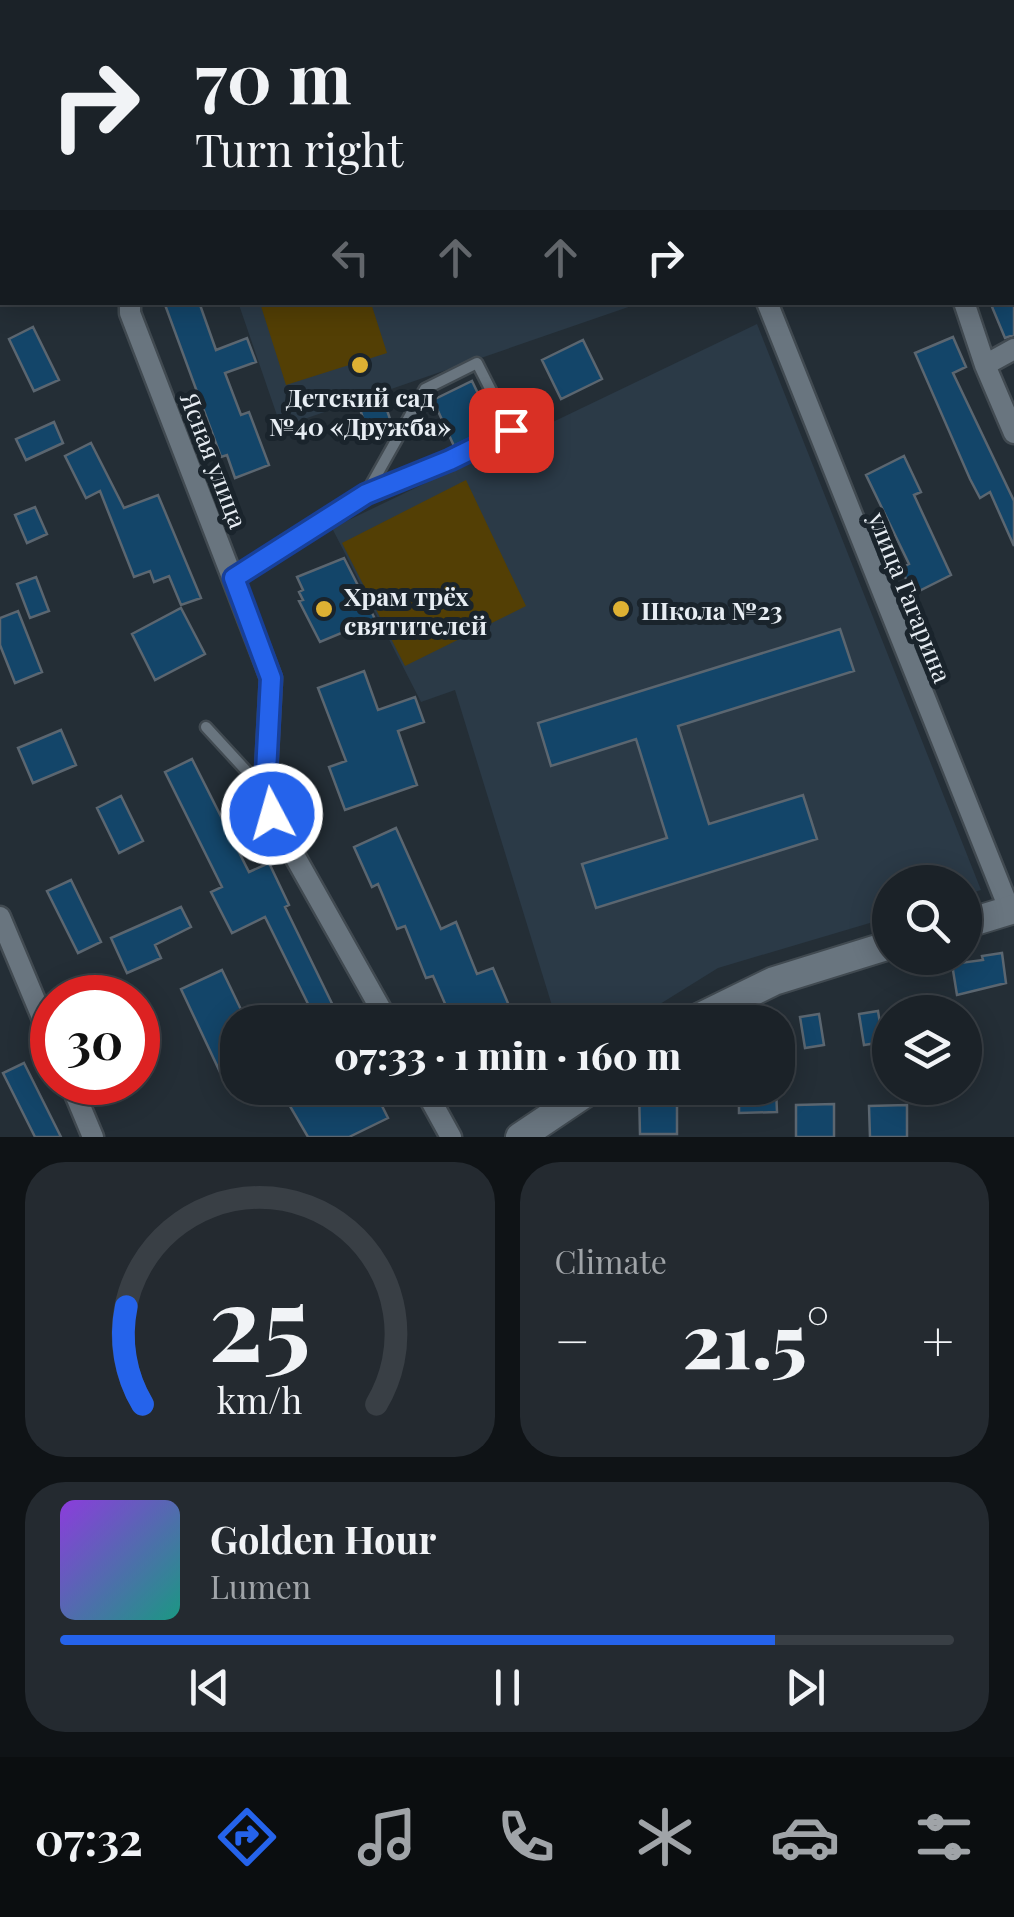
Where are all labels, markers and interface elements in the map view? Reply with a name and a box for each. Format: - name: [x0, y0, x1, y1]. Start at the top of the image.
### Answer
- text: 70 m: [195, 28, 352, 122]
- icon: right: [30, 40, 160, 170]
- text: Turn right: [195, 118, 403, 178]
- icon: left: [323, 230, 378, 285]
- icon: ahead: [428, 230, 483, 285]
- icon: ahead: [533, 230, 588, 285]
- icon: right: [638, 230, 693, 285]
- marker: Детский сад №40 «Дружба»: [349, 354, 371, 376]
- place label: Детский сад №40 «Дружба»: [269, 380, 451, 442]
- street label: Ясная улица: [174, 386, 256, 533]
- pin: [469, 388, 554, 473]
- icon: arrive: [484, 403, 539, 458]
- street label: улица Гагарина: [861, 506, 960, 687]
- place label: Храм трёх святителей: [344, 579, 487, 641]
- place label: Школа №23: [641, 593, 782, 626]
- marker: Храм трёх святителей: [313, 598, 335, 620]
- marker: Школа №23: [610, 598, 632, 620]
- position arrow: [220, 762, 324, 866]
- map controls: [872, 865, 982, 1105]
- button: search: [872, 865, 982, 975]
- speed limit sign: 30: [30, 975, 160, 1105]
- button: layers: [872, 995, 982, 1105]
- text: 07:33 · 1 min · 160 m: [334, 1029, 681, 1080]
- text: Climate: [555, 1239, 667, 1282]
- text: 25: [209, 1249, 311, 1388]
- text: 21.5°: [682, 1288, 829, 1388]
- text: −: [555, 1302, 590, 1376]
- text: +: [922, 1302, 954, 1376]
- text: km/h: [217, 1375, 303, 1423]
- text: Golden Hour: [210, 1513, 436, 1564]
- text: Lumen: [210, 1564, 311, 1607]
- icon: previous: [182, 1660, 237, 1715]
- icon: pause: [480, 1660, 535, 1715]
- icon: next: [778, 1660, 833, 1715]
- icon: directions: [212, 1802, 282, 1872]
- icon: music: [352, 1802, 422, 1872]
- icon: phone: [491, 1802, 561, 1872]
- icon: climate: [630, 1802, 700, 1872]
- icon: car: [770, 1802, 840, 1872]
- icon: filters: [909, 1802, 979, 1872]
- text: 07:32: [35, 1807, 143, 1867]

